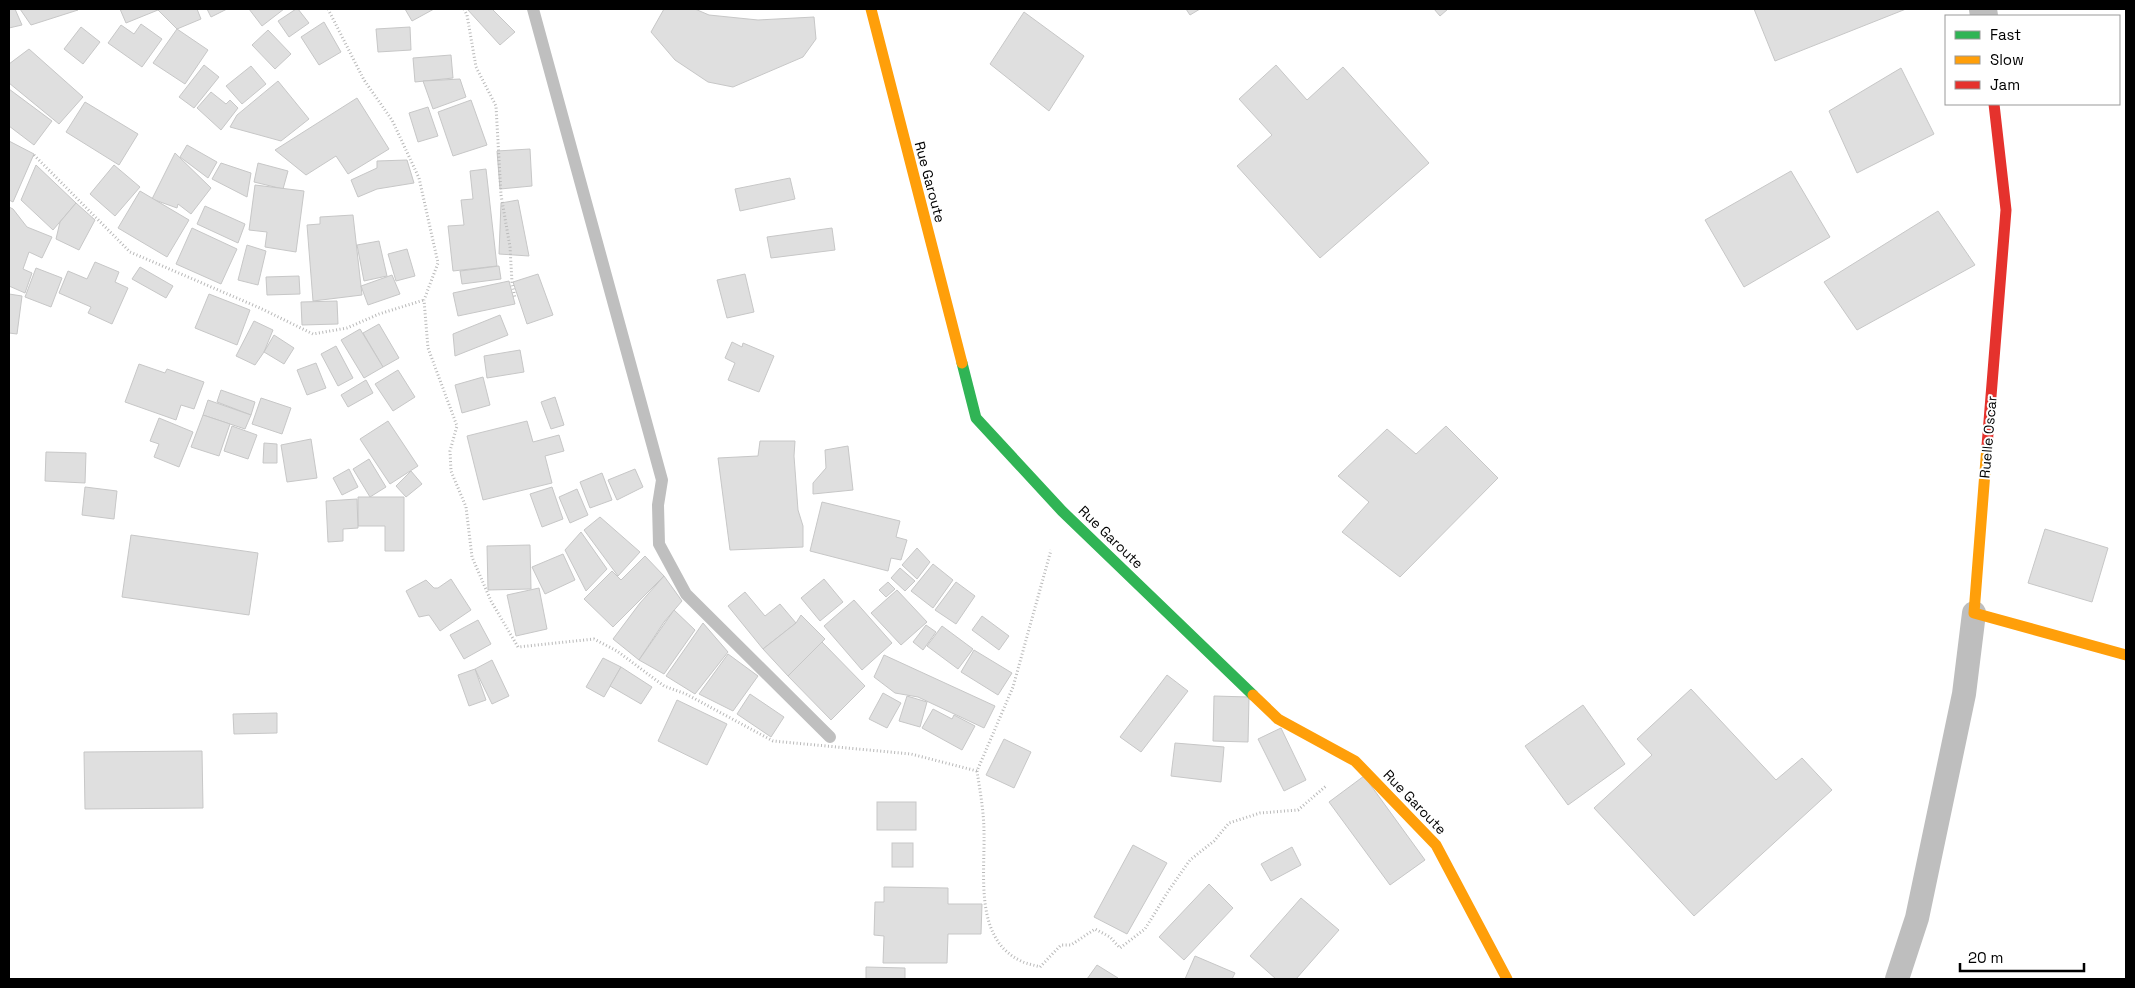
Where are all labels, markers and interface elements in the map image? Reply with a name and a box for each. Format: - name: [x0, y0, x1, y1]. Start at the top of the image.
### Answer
- legend: [1945, 15, 2120, 105]
- text: Fast: [1990, 25, 2021, 44]
- text: Slow: [1990, 50, 2024, 69]
- text: Jam: [1990, 75, 2020, 94]
- street label: Rue Garoute: [911, 139, 949, 225]
- street label: Ruelle Oscar: [1975, 395, 2001, 479]
- street label: Rue Garoute: [1075, 502, 1147, 572]
- street label: Rue Garoute: [1380, 766, 1450, 838]
- scale bar: [1960, 940, 2084, 972]
- text: 20 m: [1968, 948, 2003, 967]

